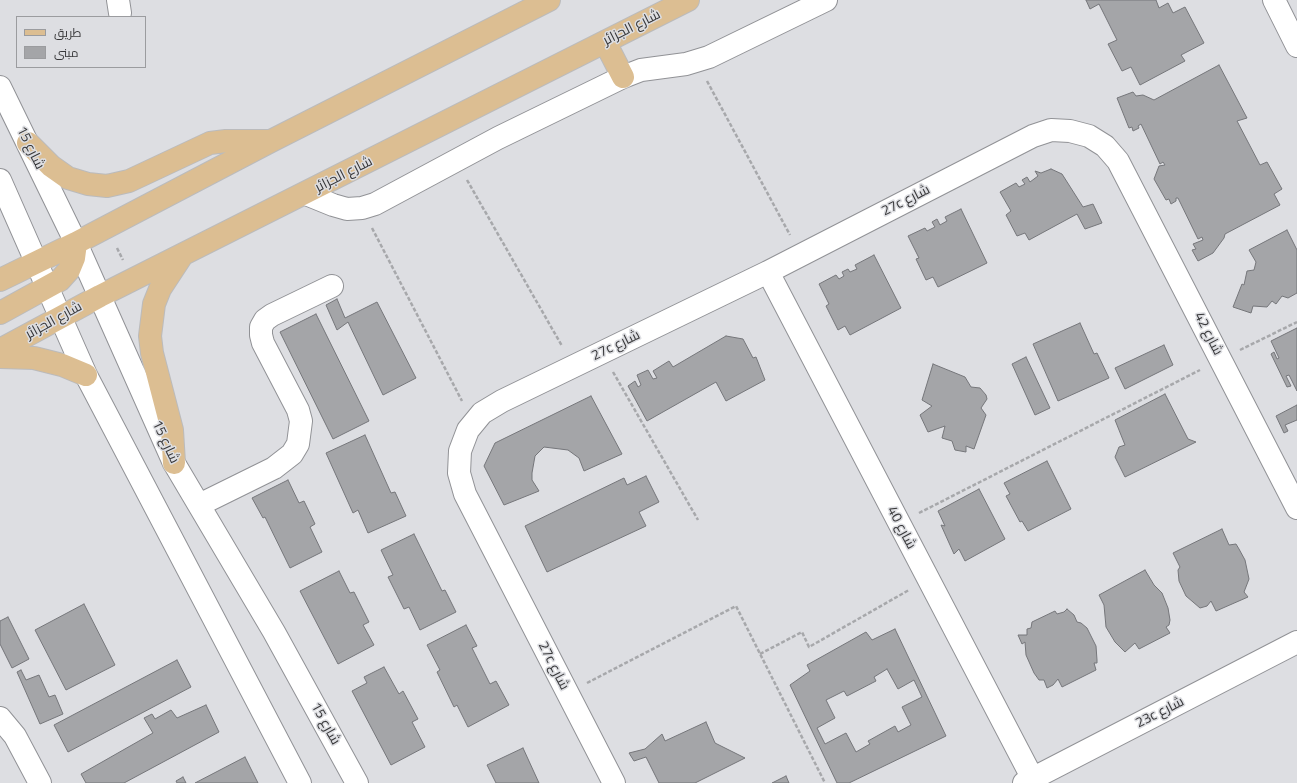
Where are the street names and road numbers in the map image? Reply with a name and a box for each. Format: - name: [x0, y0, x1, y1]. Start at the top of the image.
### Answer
- street label: شارع الجزائر: [600, 6, 664, 50]
- street label: شارع 15: [12, 124, 48, 172]
- street label: شارع الجزائر: [312, 153, 376, 197]
- street label: 27c شارع: [879, 182, 933, 220]
- street label: شارع الجزائر: [23, 299, 85, 343]
- street label: شارع 42: [1190, 310, 1226, 358]
- street label: 27c شارع: [589, 327, 643, 365]
- street label: شارع 15: [148, 418, 182, 466]
- street label: شارع 40: [883, 504, 919, 552]
- street label: 27c شارع: [534, 639, 572, 693]
- street label: 23c شارع: [1133, 694, 1187, 732]
- street label: شارع 15: [307, 700, 343, 748]

